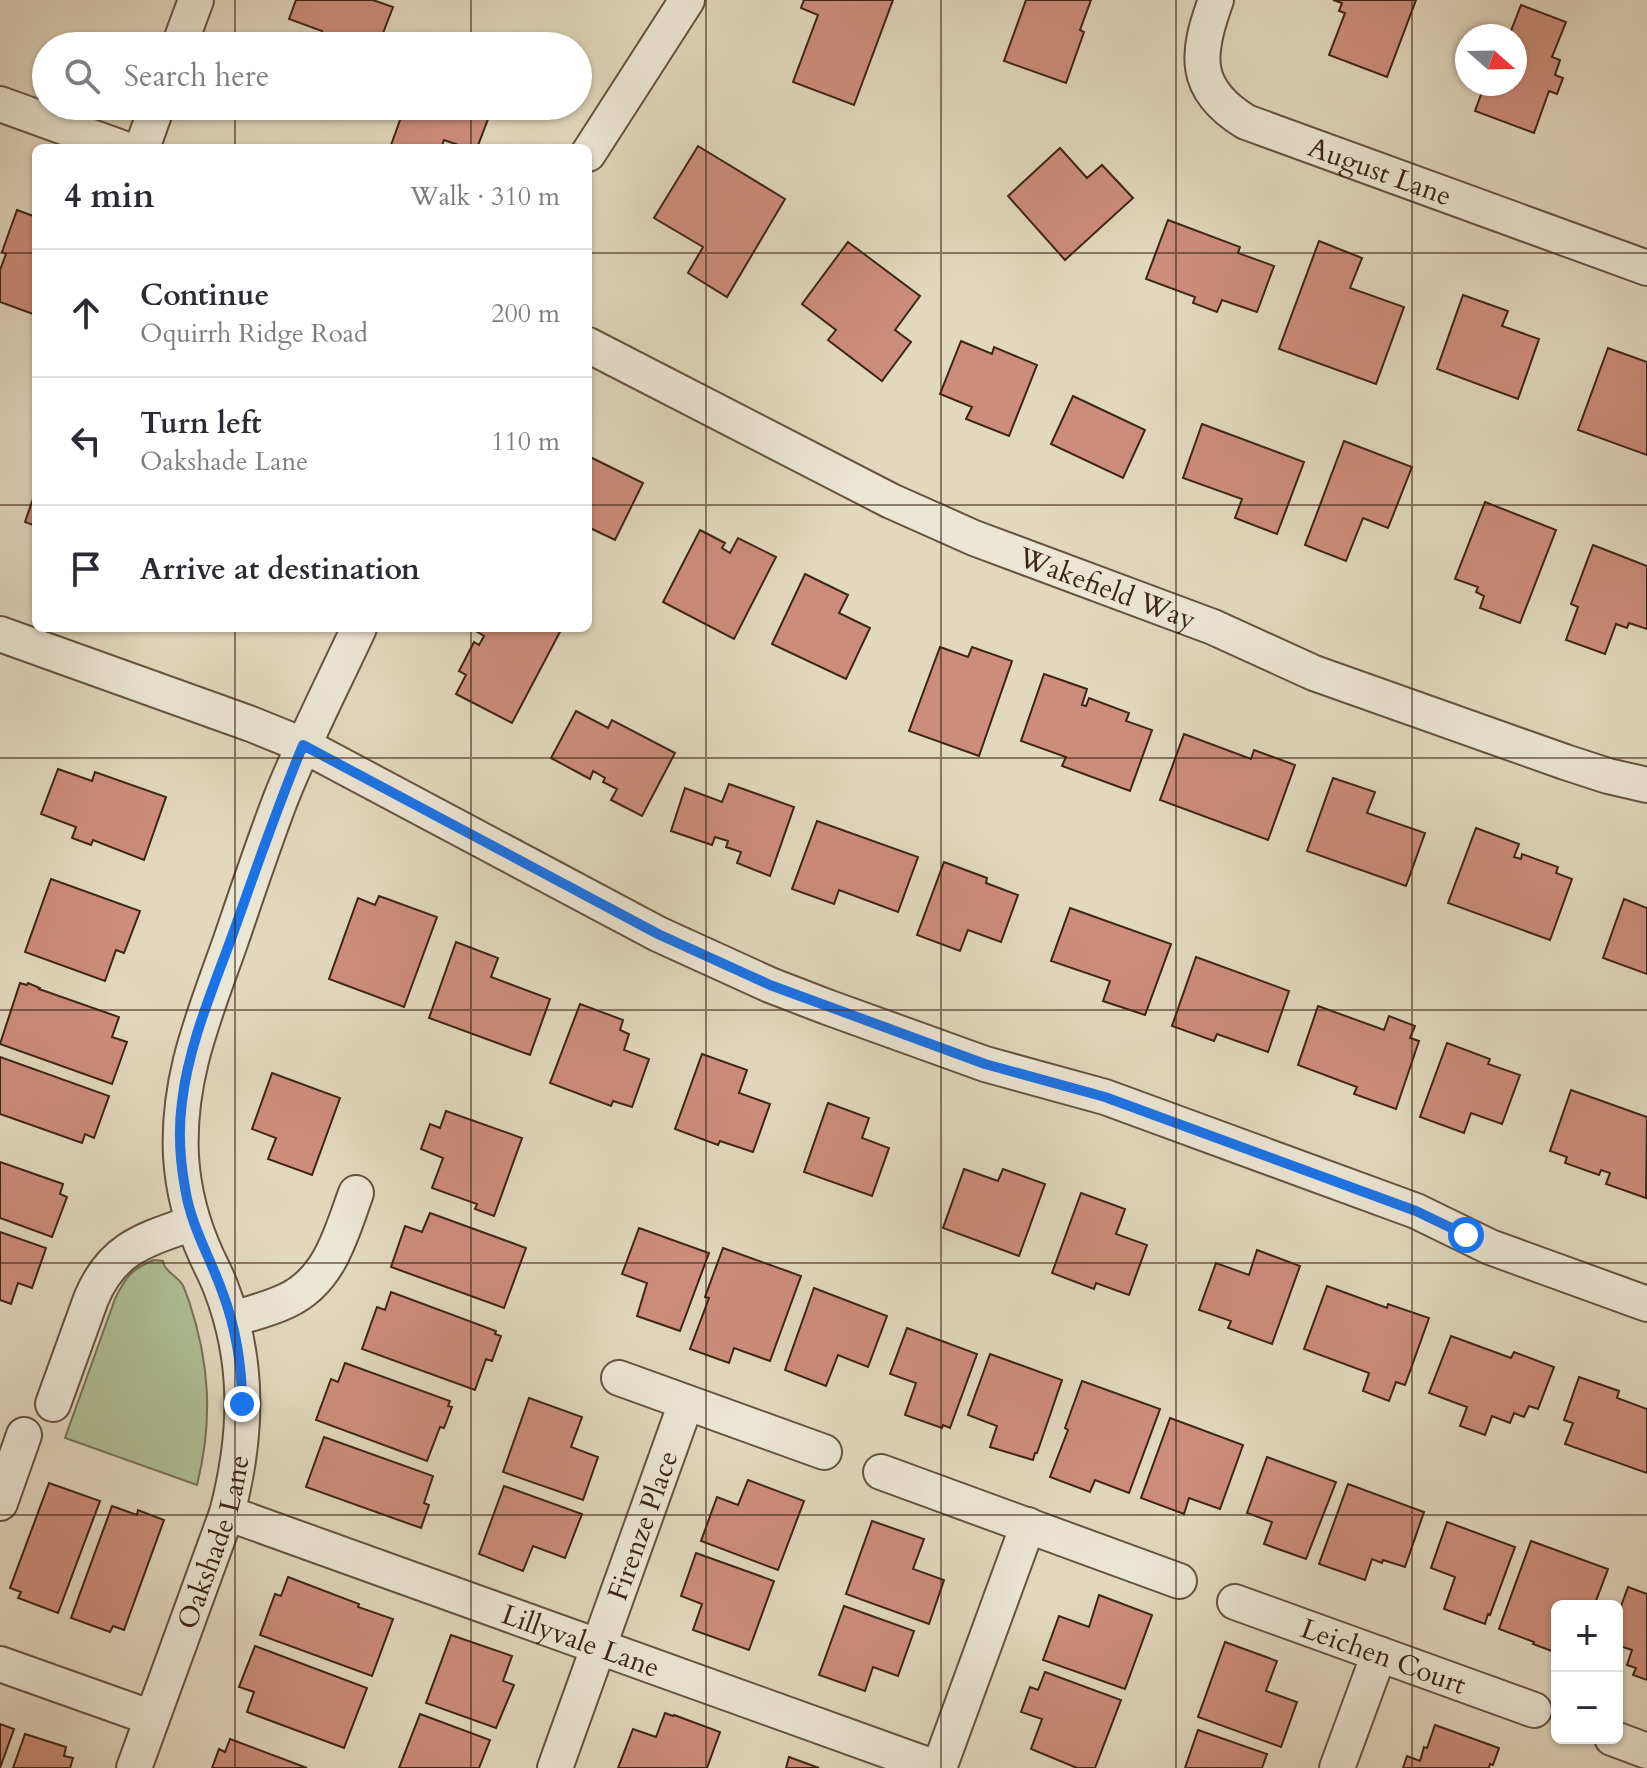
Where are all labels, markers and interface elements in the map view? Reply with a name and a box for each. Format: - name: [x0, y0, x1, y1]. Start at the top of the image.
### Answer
- north arrow: [1455, 24, 1527, 96]
- search box: [32, 32, 592, 120]
- icon: search: [60, 54, 104, 98]
- text: Search here: [124, 56, 269, 97]
- street label: August Lane: [1303, 128, 1457, 215]
- text: 4 min: [64, 173, 155, 219]
- text: Walk · 310 m: [410, 179, 560, 214]
- text: Continue: [140, 275, 269, 316]
- icon: ahead: [64, 291, 108, 335]
- text: 200 m: [491, 296, 560, 331]
- text: Oquirrh Ridge Road: [140, 316, 368, 351]
- text: Turn left: [140, 403, 262, 444]
- icon: left: [64, 419, 108, 463]
- text: 110 m: [491, 424, 560, 459]
- text: Oakshade Lane: [140, 444, 308, 479]
- street label: Wakefield Way: [1012, 538, 1201, 639]
- icon: arrive: [64, 547, 108, 591]
- text: Arrive at destination: [140, 549, 420, 590]
- route start: [1448, 1217, 1484, 1253]
- route end: [224, 1386, 260, 1422]
- street label: Firenze Place: [599, 1445, 687, 1606]
- street label: Oakshade Lane: [168, 1452, 259, 1634]
- street label: Lillyvale Lane: [496, 1595, 665, 1687]
- map controls: [1551, 1600, 1623, 1744]
- button: +: [1551, 1600, 1623, 1672]
- street label: Leichen Court: [1296, 1609, 1471, 1704]
- button: −: [1551, 1672, 1623, 1744]

